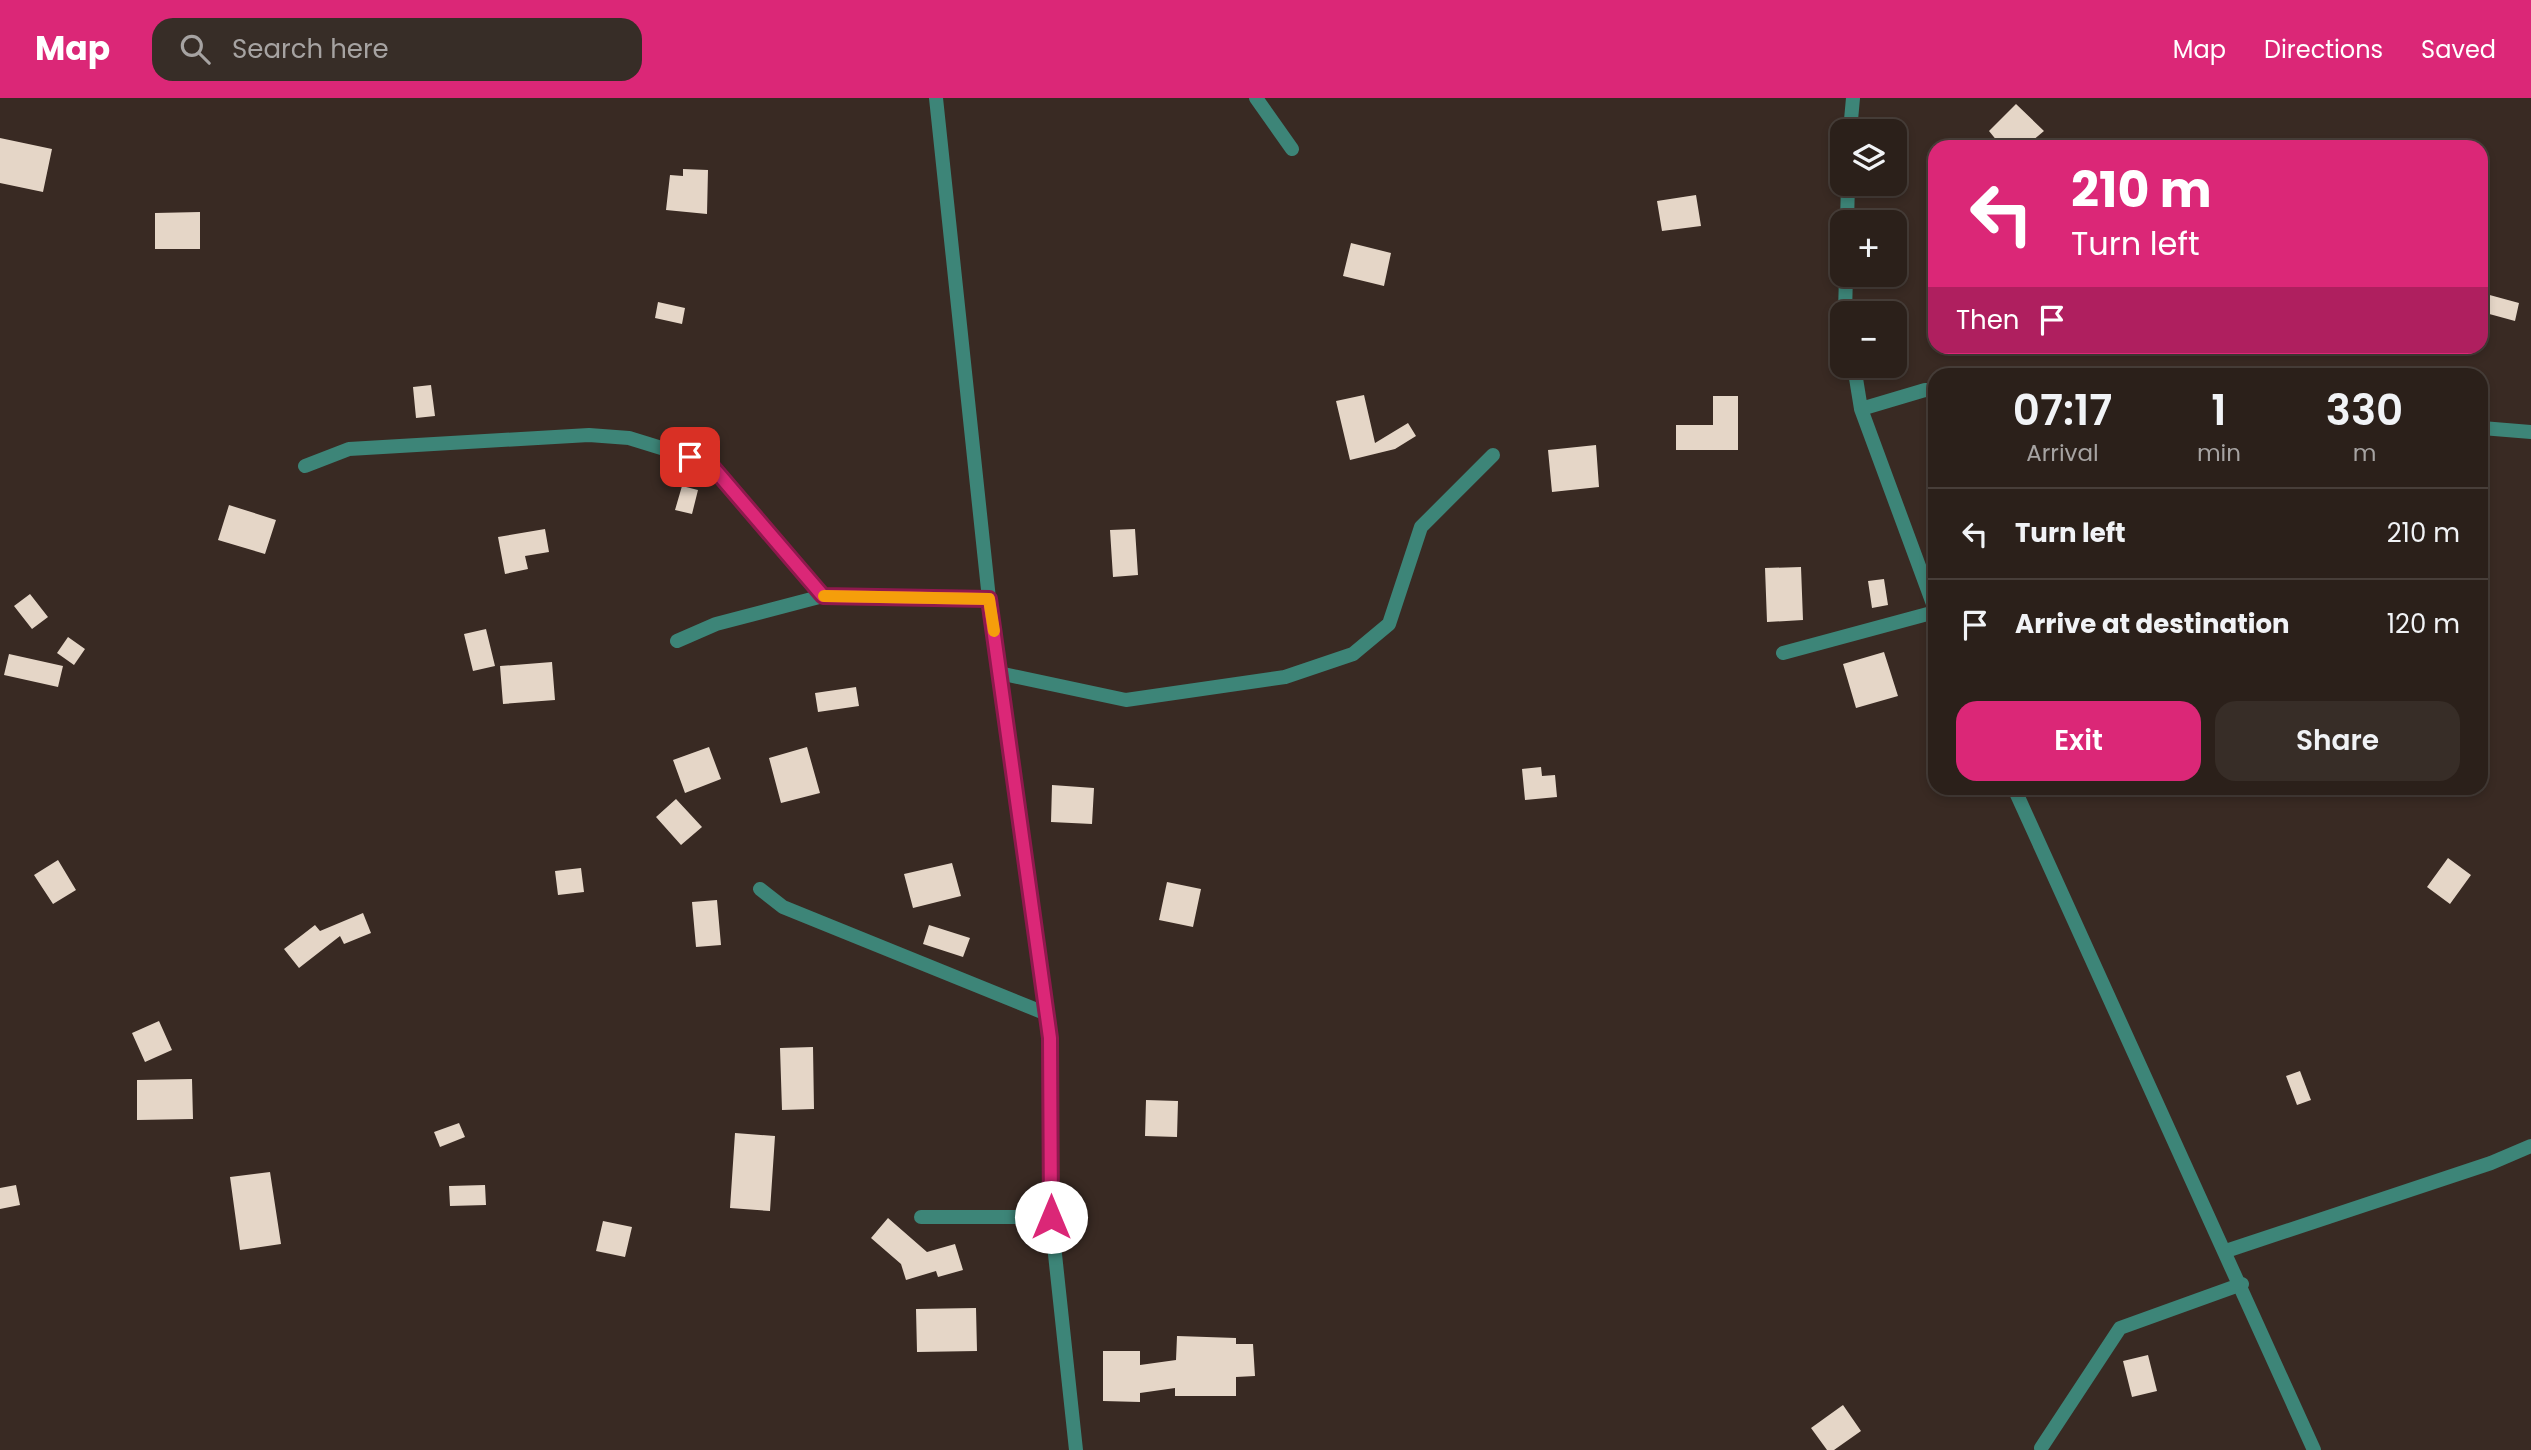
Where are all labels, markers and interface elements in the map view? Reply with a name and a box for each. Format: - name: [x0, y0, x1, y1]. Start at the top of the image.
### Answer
- search box: [152, 18, 642, 81]
- text: Map: [35, 25, 110, 72]
- icon: search: [176, 30, 214, 68]
- text: Search here: [232, 31, 389, 67]
- text: Map: [2173, 33, 2226, 66]
- text: Directions: [2264, 33, 2383, 66]
- text: Saved: [2421, 33, 2496, 66]
- map controls: [1830, 119, 1907, 378]
- button: layers: [1830, 119, 1907, 196]
- text: 210 m: [2071, 156, 2212, 224]
- icon: left: [1956, 168, 2047, 259]
- button: +: [1830, 210, 1907, 287]
- text: Turn left: [2071, 221, 2200, 266]
- button: −: [1830, 301, 1907, 378]
- icon: arrive: [2033, 301, 2071, 339]
- text: Then: [1956, 302, 2019, 338]
- text: 07:17: [2013, 381, 2112, 440]
- text: 1: [2211, 381, 2227, 440]
- text: 330: [2326, 381, 2403, 440]
- pin: [660, 427, 720, 487]
- text: Arrival: [2026, 437, 2099, 469]
- text: min: [2197, 437, 2241, 469]
- text: m: [2353, 437, 2376, 469]
- icon: arrive: [671, 438, 709, 476]
- icon: left: [1956, 515, 1994, 553]
- text: Turn left: [2015, 515, 2126, 551]
- text: 210 m: [2387, 515, 2460, 551]
- icon: arrive: [1956, 606, 1994, 644]
- text: Arrive at destination: [2015, 606, 2290, 642]
- text: 120 m: [2387, 606, 2460, 642]
- button: Exit: [1956, 701, 2201, 781]
- button: Share: [2215, 701, 2460, 781]
- position arrow: [1014, 1180, 1088, 1254]

